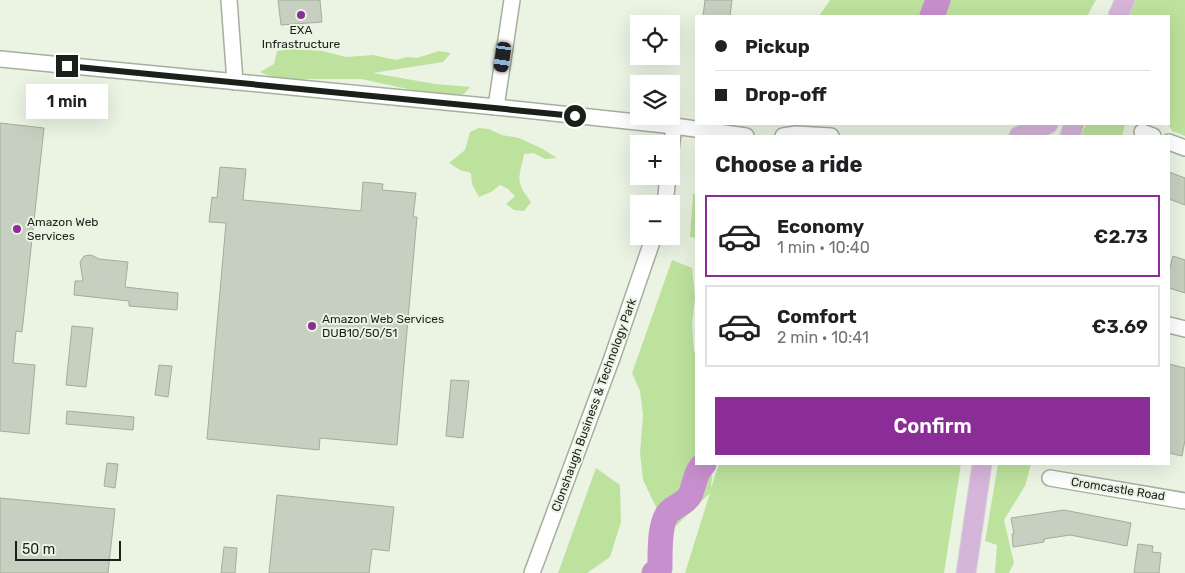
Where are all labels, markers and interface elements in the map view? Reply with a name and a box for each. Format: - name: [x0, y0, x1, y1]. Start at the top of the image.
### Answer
- marker: EXA Infrastructure: [295, 9, 307, 21]
- map controls: [630, 15, 680, 245]
- button: locate: [630, 15, 680, 65]
- place label: EXA Infrastructure: [262, 23, 341, 51]
- text: Pickup: [745, 35, 810, 58]
- car: [493, 41, 512, 73]
- route end: [56, 55, 78, 77]
- button: layers: [630, 75, 680, 125]
- text: Drop-off: [745, 83, 827, 106]
- callout: 1 min: [26, 84, 108, 118]
- text: 1 min: [47, 92, 87, 111]
- route start: [564, 105, 586, 127]
- button: +: [630, 135, 680, 185]
- text: Choose a ride: [715, 151, 862, 178]
- button: −: [630, 195, 680, 245]
- icon: car: [717, 214, 762, 259]
- place label: Amazon Web Services: [27, 215, 99, 243]
- text: Economy: [777, 215, 864, 238]
- marker: Amazon Web Services: [11, 223, 23, 235]
- text: €2.73: [1094, 225, 1148, 248]
- text: 1 min · 10:40: [777, 238, 870, 257]
- street label: Clonshaugh Business & Technology Park: [549, 296, 639, 514]
- icon: car: [717, 304, 762, 349]
- text: Comfort: [777, 305, 857, 328]
- place label: Amazon Web Services DUB10/50/51: [322, 312, 444, 340]
- text: €3.69: [1092, 315, 1148, 338]
- marker: Amazon Web Services DUB10/50/51: [306, 320, 318, 332]
- text: 2 min · 10:41: [777, 328, 869, 347]
- button: Confirm: [715, 397, 1150, 455]
- street label: Cromcastle Road: [1070, 475, 1166, 503]
- scale bar: [15, 538, 121, 561]
- text: 50 m: [22, 541, 55, 558]

